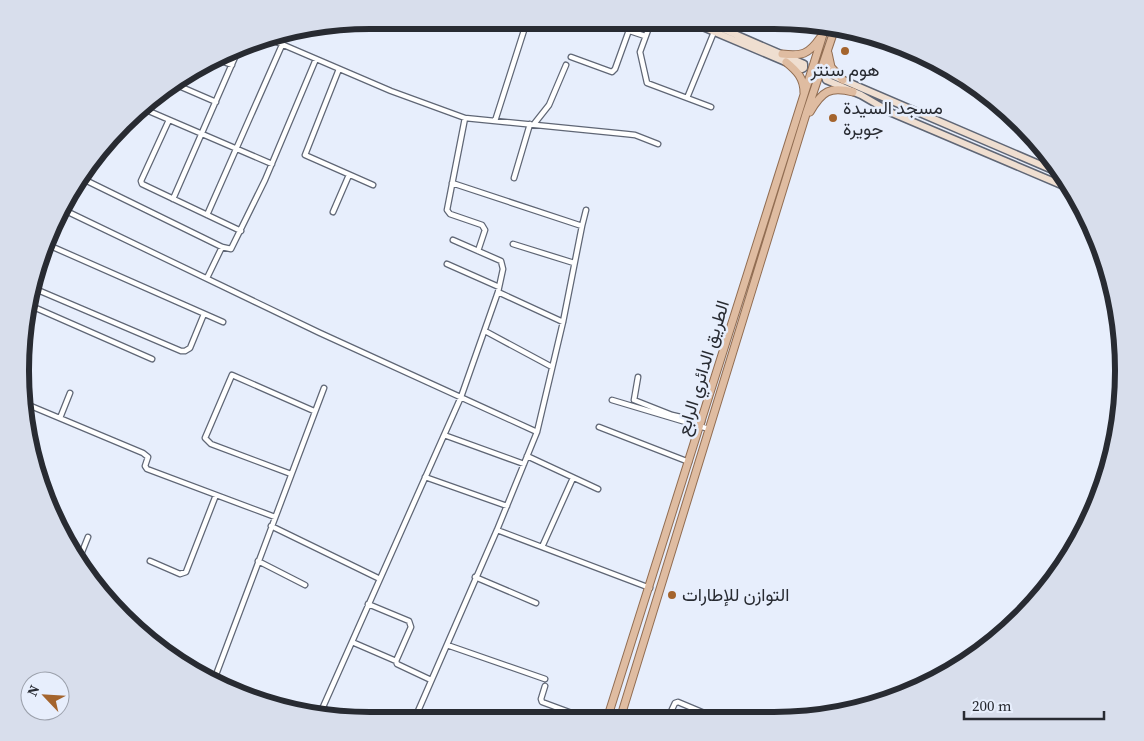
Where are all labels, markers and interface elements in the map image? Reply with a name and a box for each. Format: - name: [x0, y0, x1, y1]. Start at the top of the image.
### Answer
- marker: هوم سنتر: [839, 45, 851, 57]
- place label: هوم سنتر: [809, 57, 880, 82]
- place label: مسجد السيدة جويرة: [843, 95, 943, 141]
- marker: مسجد السيدة جويرة: [827, 112, 839, 124]
- street label: الطريق الدائري الرابع: [670, 297, 738, 439]
- place label: التوازن للإطارات: [682, 582, 789, 607]
- marker: التوازن للإطارات: [666, 589, 678, 601]
- north arrow: [20, 671, 70, 721]
- text: N: [22, 682, 44, 699]
- scale bar: [964, 688, 1104, 720]
- text: 200 m: [972, 695, 1012, 716]

